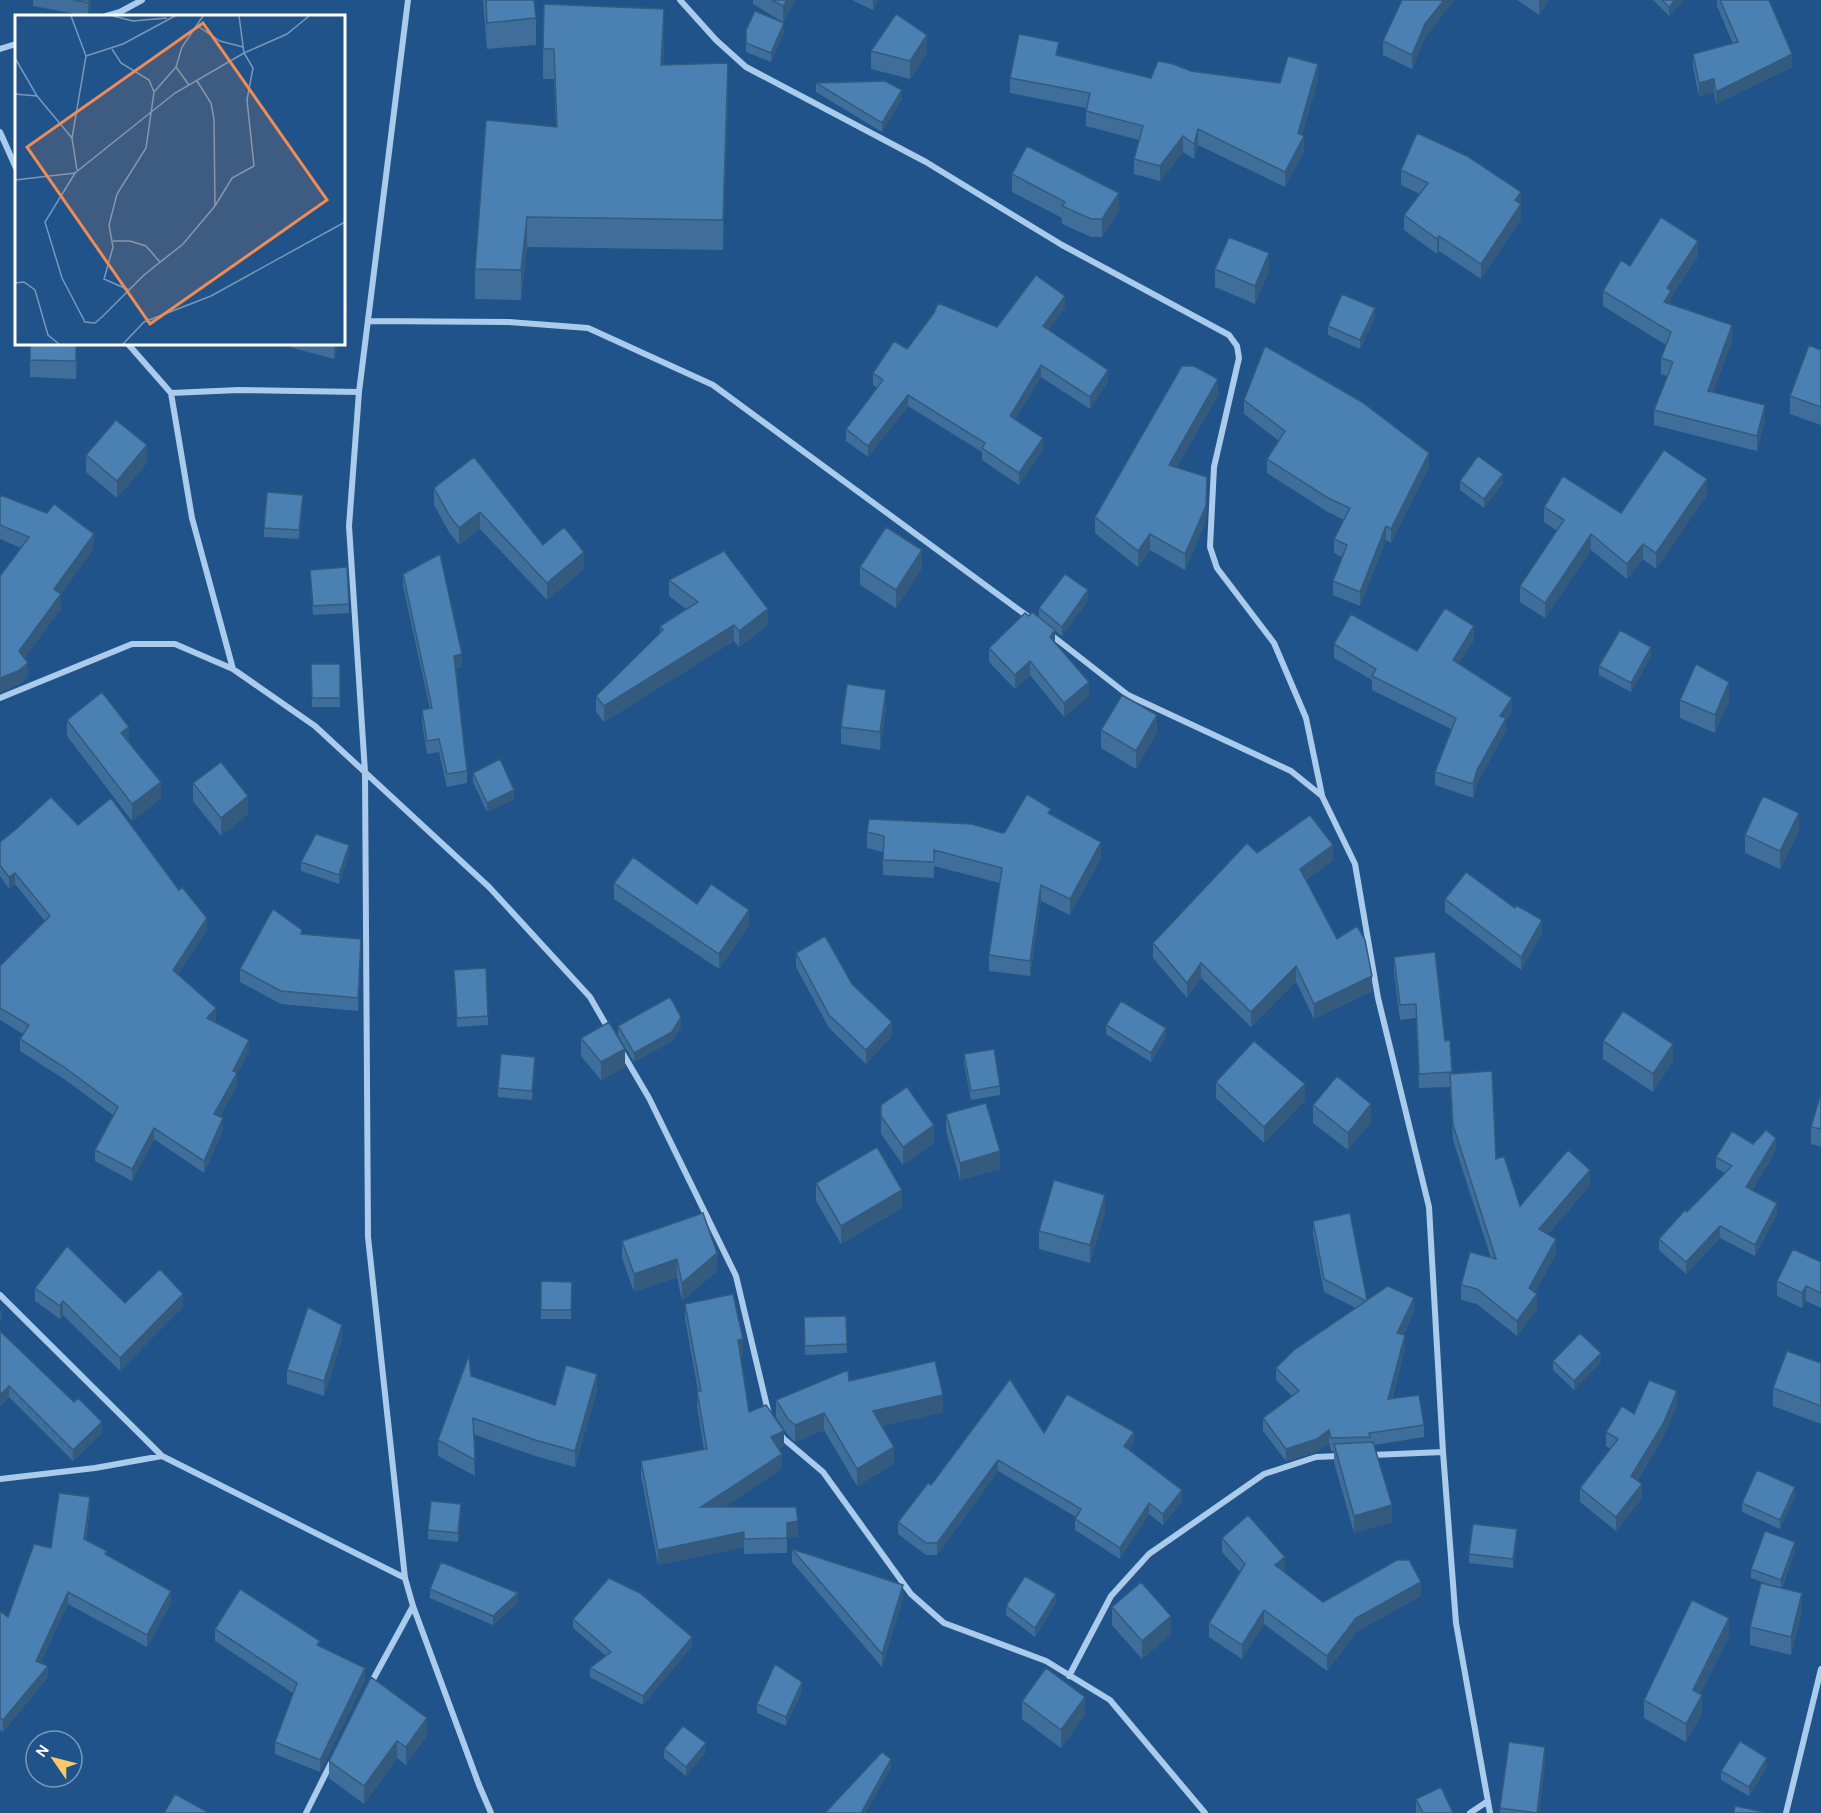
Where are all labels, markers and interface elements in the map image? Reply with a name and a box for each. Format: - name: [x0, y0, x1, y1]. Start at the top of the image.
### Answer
- inset map: [15, 15, 345, 345]
- north arrow: [24, 1729, 84, 1789]
- text: N: [31, 1741, 53, 1761]

